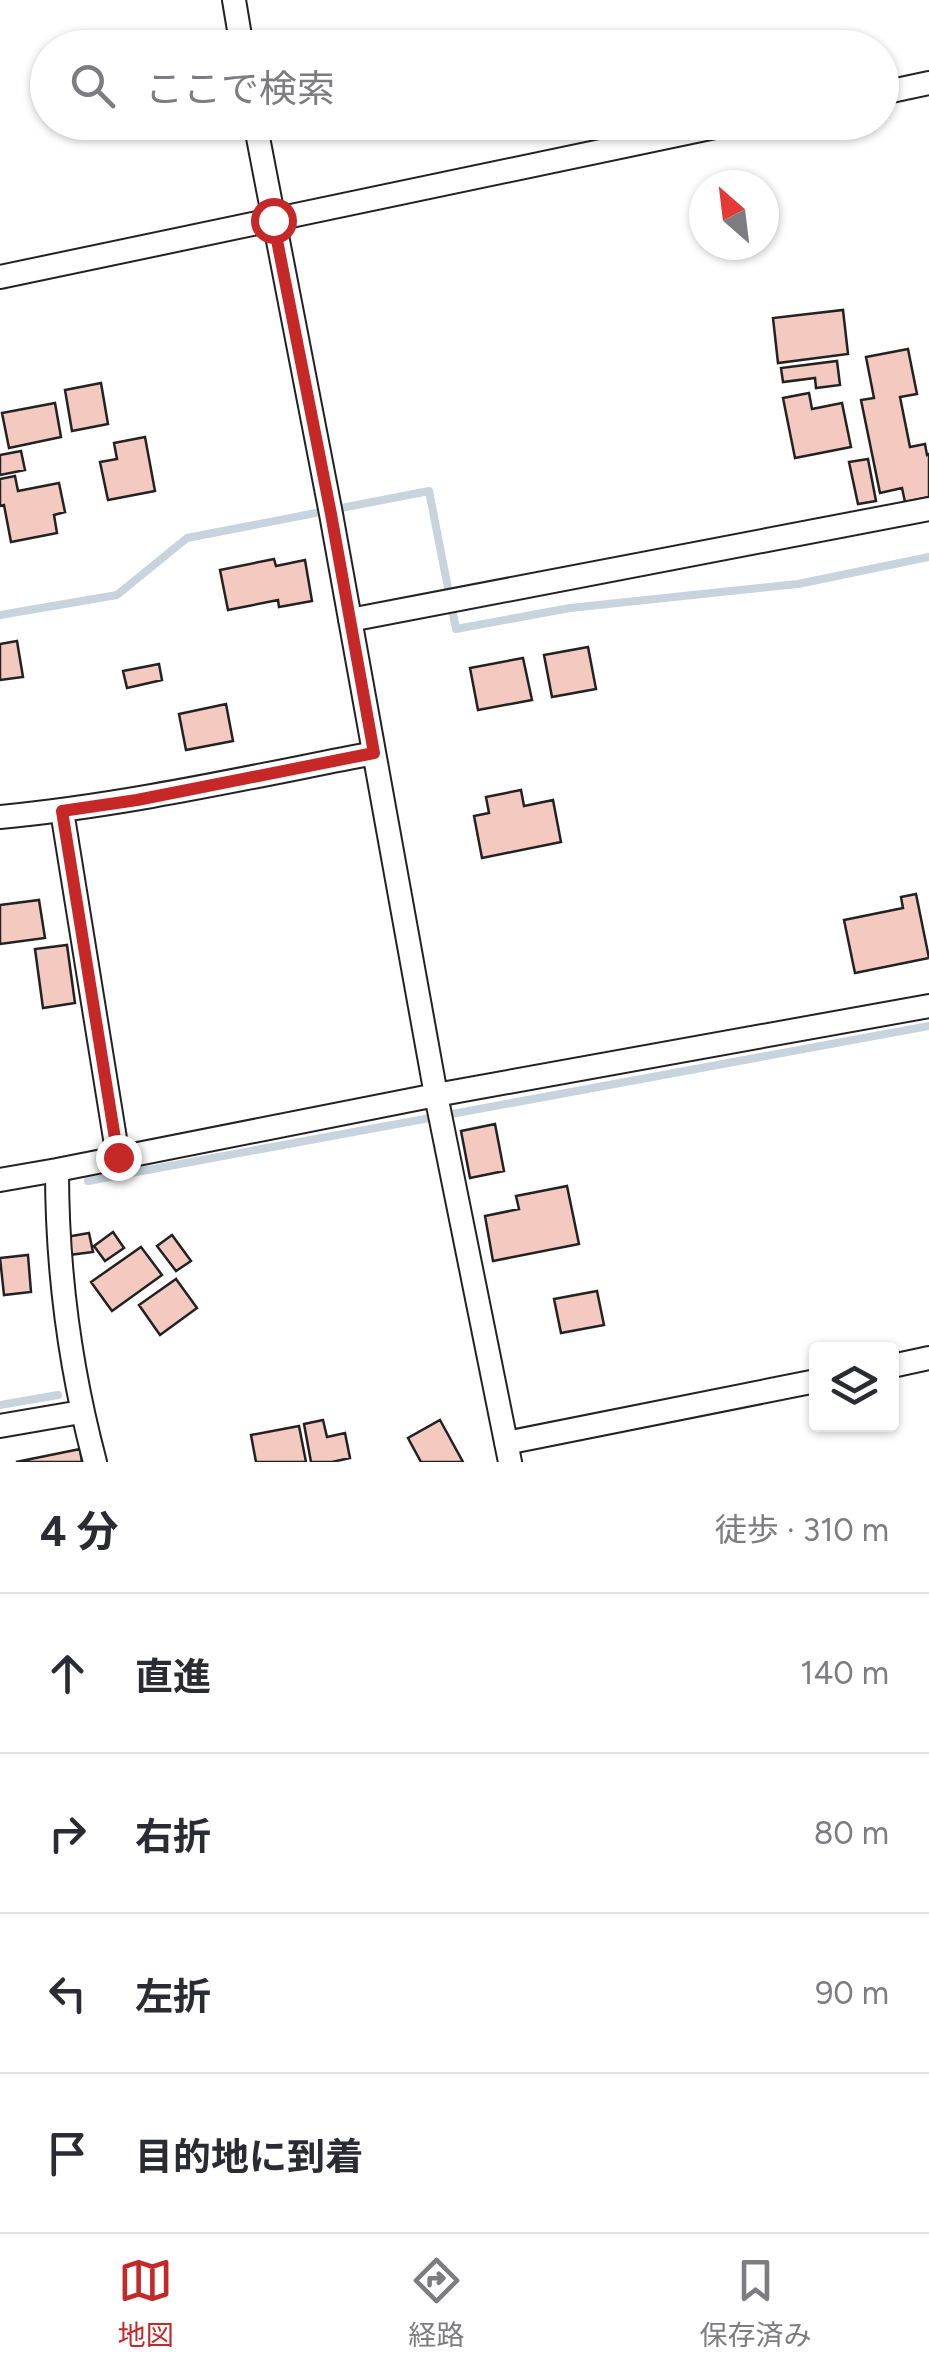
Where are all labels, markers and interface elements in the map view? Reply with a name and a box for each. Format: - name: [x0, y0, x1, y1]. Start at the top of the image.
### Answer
- search box: [30, 30, 899, 140]
- icon: search: [65, 58, 120, 113]
- text: ここで検索: [145, 66, 335, 112]
- north arrow: [689, 170, 779, 260]
- route start: [251, 198, 297, 244]
- route end: [96, 1135, 142, 1181]
- map controls: [809, 1342, 899, 1432]
- button: layers: [809, 1342, 899, 1432]
- text: 4 分: [40, 1506, 119, 1557]
- text: 徒歩 · 310 m: [715, 1511, 889, 1549]
- icon: ahead: [40, 1646, 95, 1701]
- text: 直進: [135, 1654, 211, 1700]
- text: 140 m: [800, 1654, 889, 1692]
- icon: right: [40, 1806, 95, 1861]
- text: 右折: [135, 1814, 211, 1860]
- text: 80 m: [814, 1814, 889, 1852]
- icon: left: [40, 1966, 95, 2021]
- text: 左折: [135, 1974, 211, 2020]
- text: 90 m: [815, 1974, 889, 2012]
- icon: arrive: [40, 2126, 95, 2181]
- text: 目的地に到着: [135, 2134, 363, 2180]
- tab: 地図: [117, 2253, 174, 2353]
- tab: 経路: [408, 2253, 465, 2353]
- tab: 保存済み: [699, 2253, 812, 2353]

